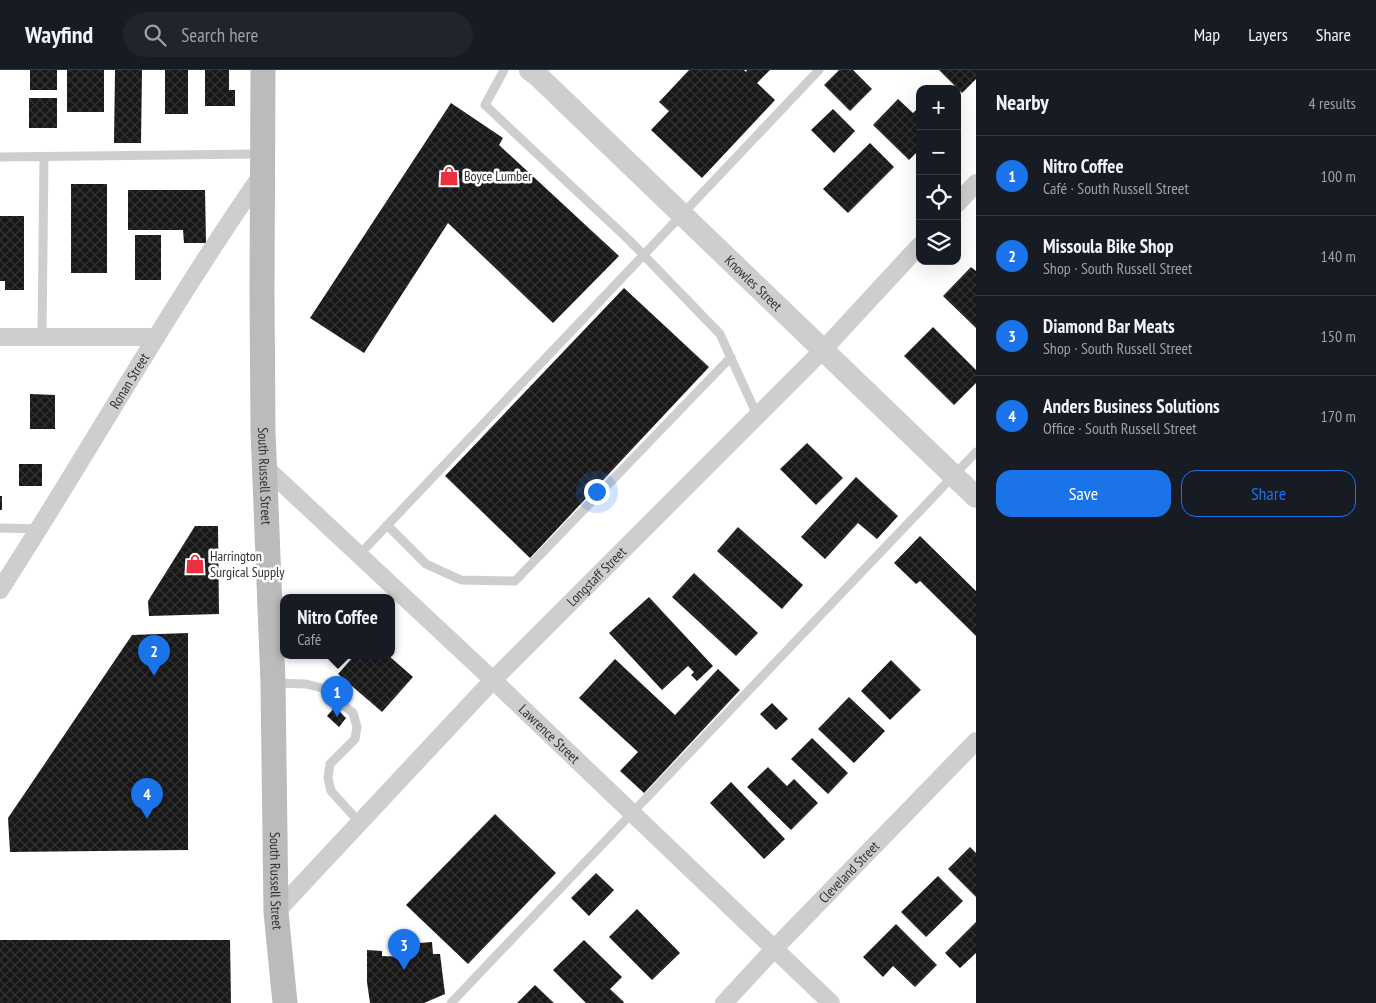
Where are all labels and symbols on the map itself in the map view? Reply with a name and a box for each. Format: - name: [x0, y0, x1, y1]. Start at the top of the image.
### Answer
- shop icon: Boyce Lumber: [438, 165, 460, 187]
- place label: Boyce Lumber: [464, 167, 532, 185]
- street label: Knowles Street: [721, 251, 786, 315]
- street label: Ronan Street: [106, 349, 153, 412]
- street label: South Russell Street: [254, 427, 276, 525]
- your location: [584, 479, 610, 505]
- street label: Longstaff Street: [563, 543, 630, 610]
- place label: Harrington Surgical Supply: [210, 547, 285, 581]
- shop icon: Harrington Surgical Supply: [184, 553, 206, 575]
- pin: 2: [138, 635, 170, 676]
- pin: 1: [321, 676, 353, 717]
- street label: Lawrence Street: [515, 700, 584, 767]
- pin: 4: [131, 778, 163, 819]
- street label: South Russell Street: [266, 832, 287, 931]
- street label: Cleveland Street: [815, 837, 883, 907]
- pin: 3: [388, 929, 420, 970]

